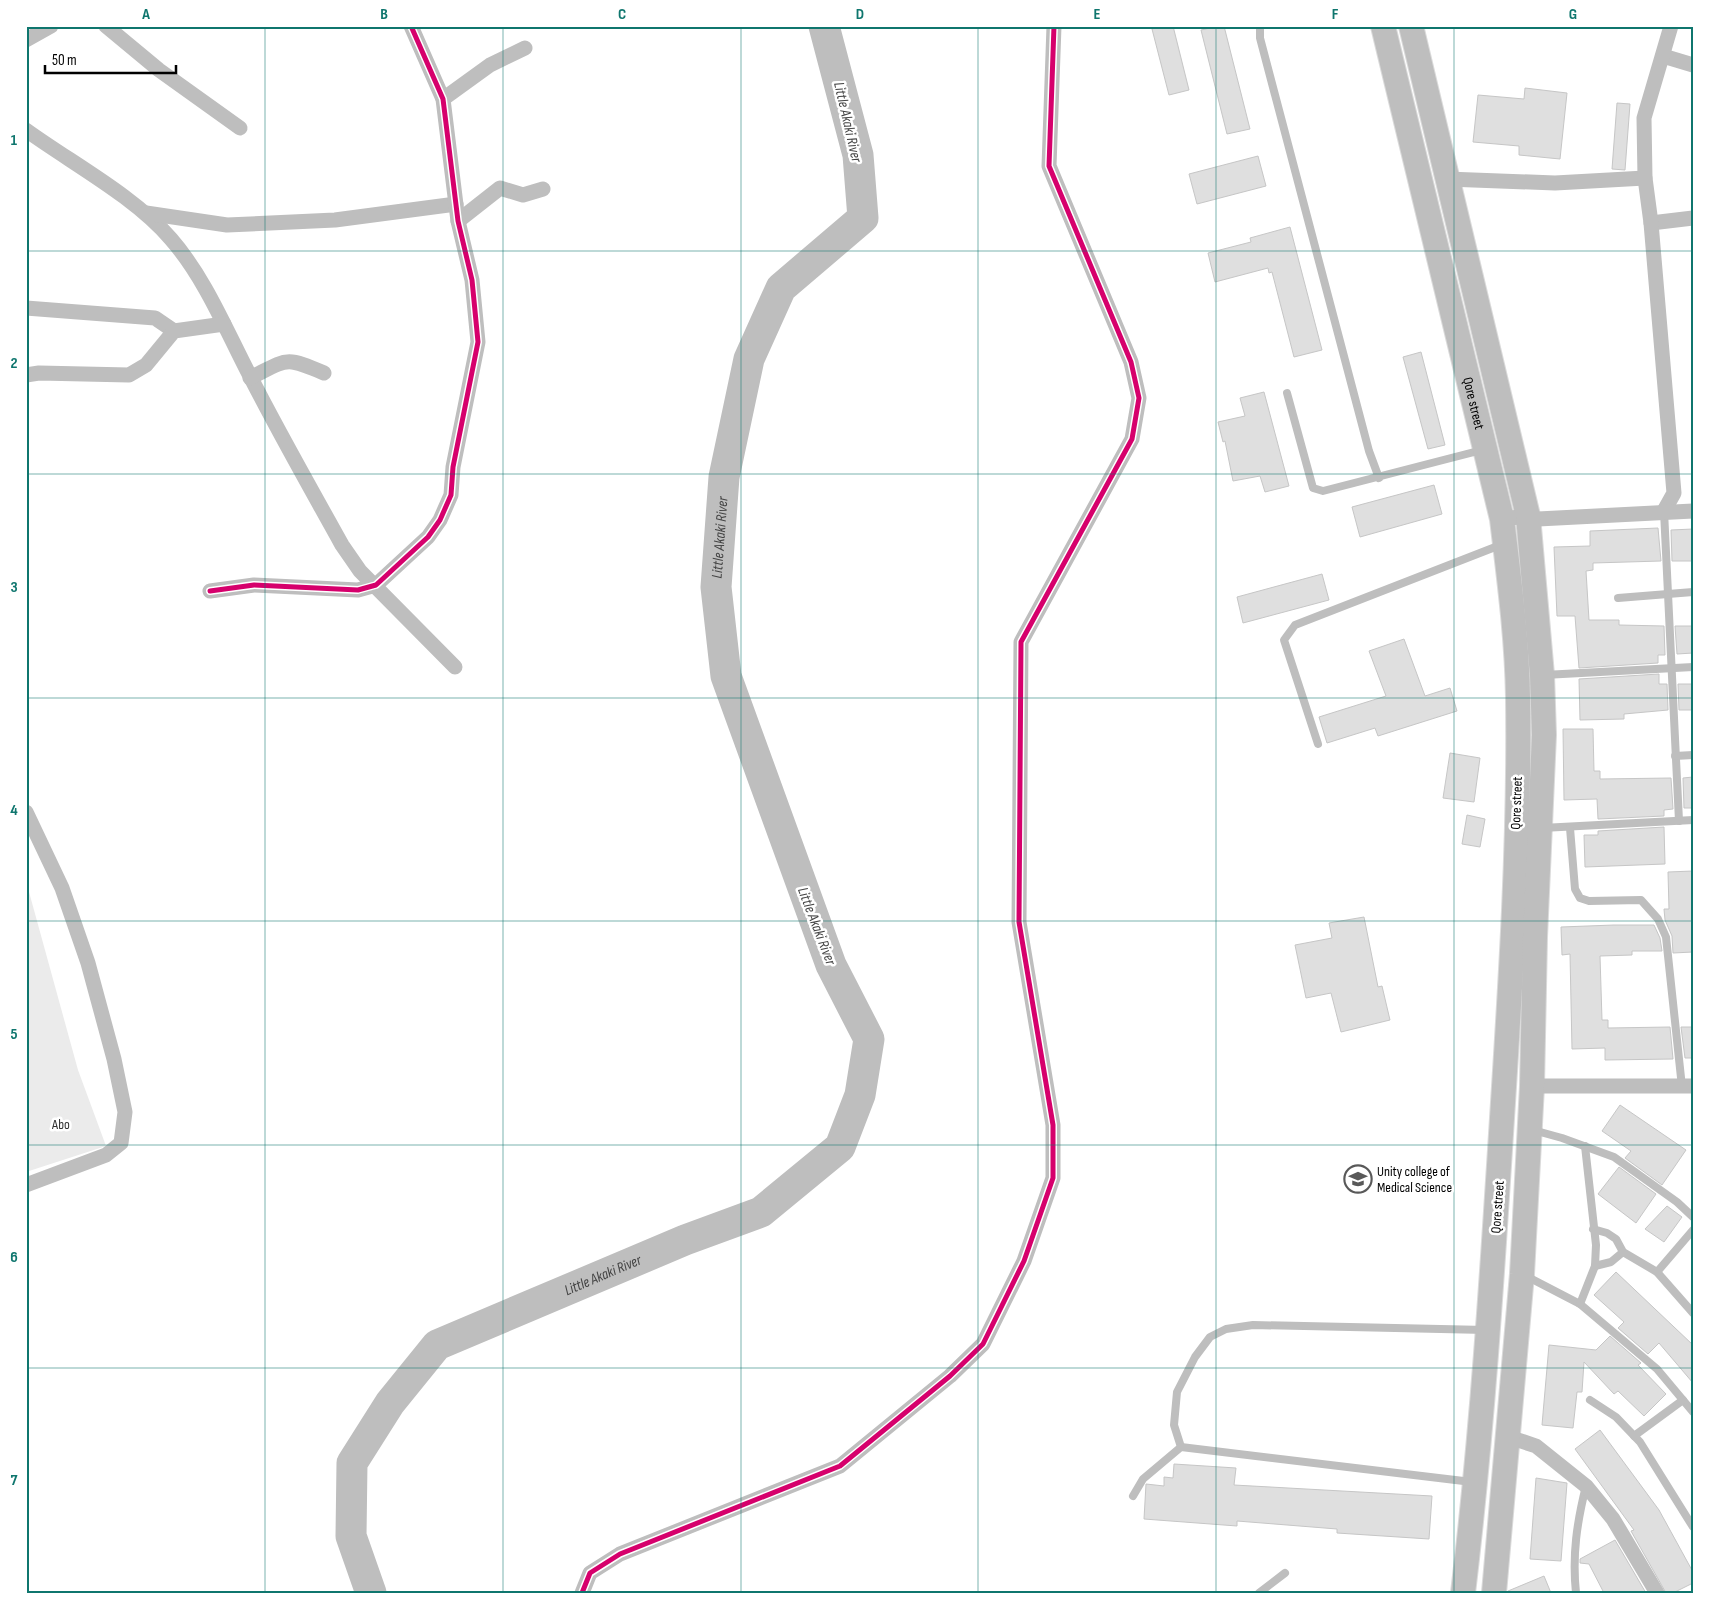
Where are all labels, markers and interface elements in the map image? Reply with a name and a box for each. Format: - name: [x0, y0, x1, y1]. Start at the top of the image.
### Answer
- text: A: [141, 5, 150, 24]
- text: B: [380, 5, 388, 24]
- text: C: [618, 5, 626, 24]
- text: D: [856, 5, 864, 24]
- text: E: [1094, 5, 1101, 24]
- text: F: [1332, 5, 1339, 24]
- text: G: [1569, 5, 1577, 24]
- scale bar: [45, 42, 176, 74]
- text: 50 m: [52, 51, 77, 70]
- water label: Little Akaki River: [829, 80, 866, 165]
- text: 1: [11, 131, 18, 150]
- text: 2: [10, 354, 18, 373]
- street label: Qore street: [1459, 376, 1488, 431]
- water label: Little Akaki River: [708, 495, 733, 579]
- text: 3: [10, 578, 18, 597]
- street label: Qore street: [1507, 776, 1526, 830]
- text: 4: [10, 801, 18, 820]
- water label: Little Akaki River: [793, 885, 840, 968]
- text: 5: [10, 1025, 18, 1044]
- park label: Abo: [51, 1116, 70, 1133]
- place label: Unity college of Medical Science: [1377, 1163, 1452, 1196]
- school or university icon: Unity college of Medical Science: [1343, 1164, 1373, 1194]
- street label: Qore street: [1487, 1180, 1508, 1234]
- text: 6: [10, 1248, 18, 1267]
- water label: Little Akaki River: [561, 1250, 645, 1300]
- text: 7: [11, 1471, 18, 1490]

